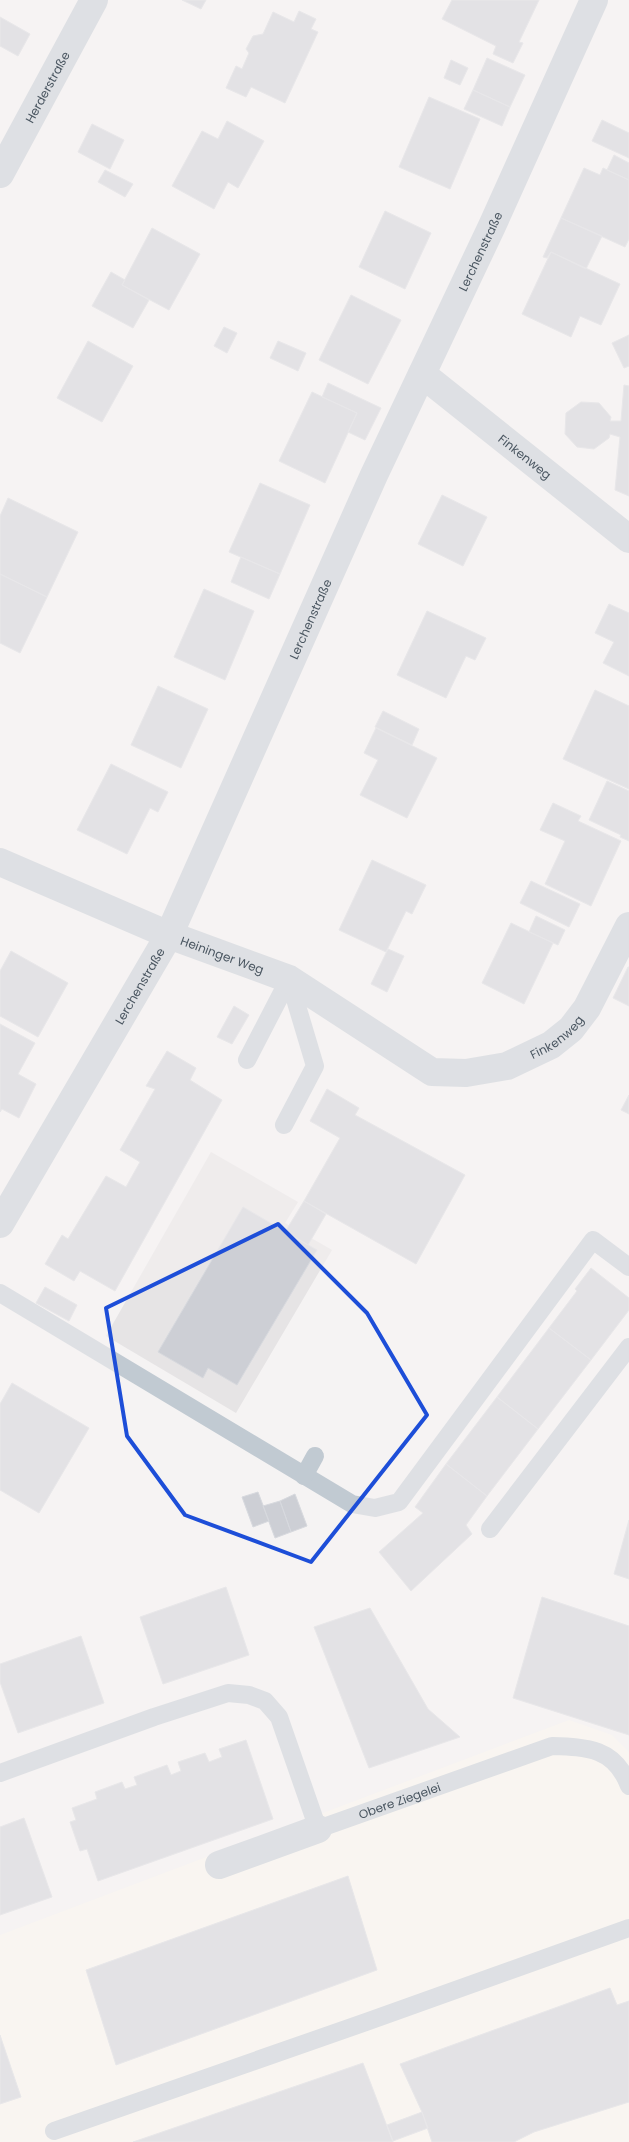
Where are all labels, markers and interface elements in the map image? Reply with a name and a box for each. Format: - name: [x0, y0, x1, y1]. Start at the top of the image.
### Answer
- street label: Herderstraße: [21, 48, 73, 126]
- street label: Lerchenstraße: [454, 209, 506, 294]
- street label: Finkenweg: [495, 430, 555, 483]
- street label: Lerchenstraße: [285, 576, 335, 662]
- street label: Heininger Weg: [178, 932, 266, 978]
- street label: Lerchenstraße: [110, 944, 168, 1027]
- street label: Finkenweg: [527, 1012, 587, 1062]
- street label: Obere Ziegelei: [356, 1778, 443, 1823]

